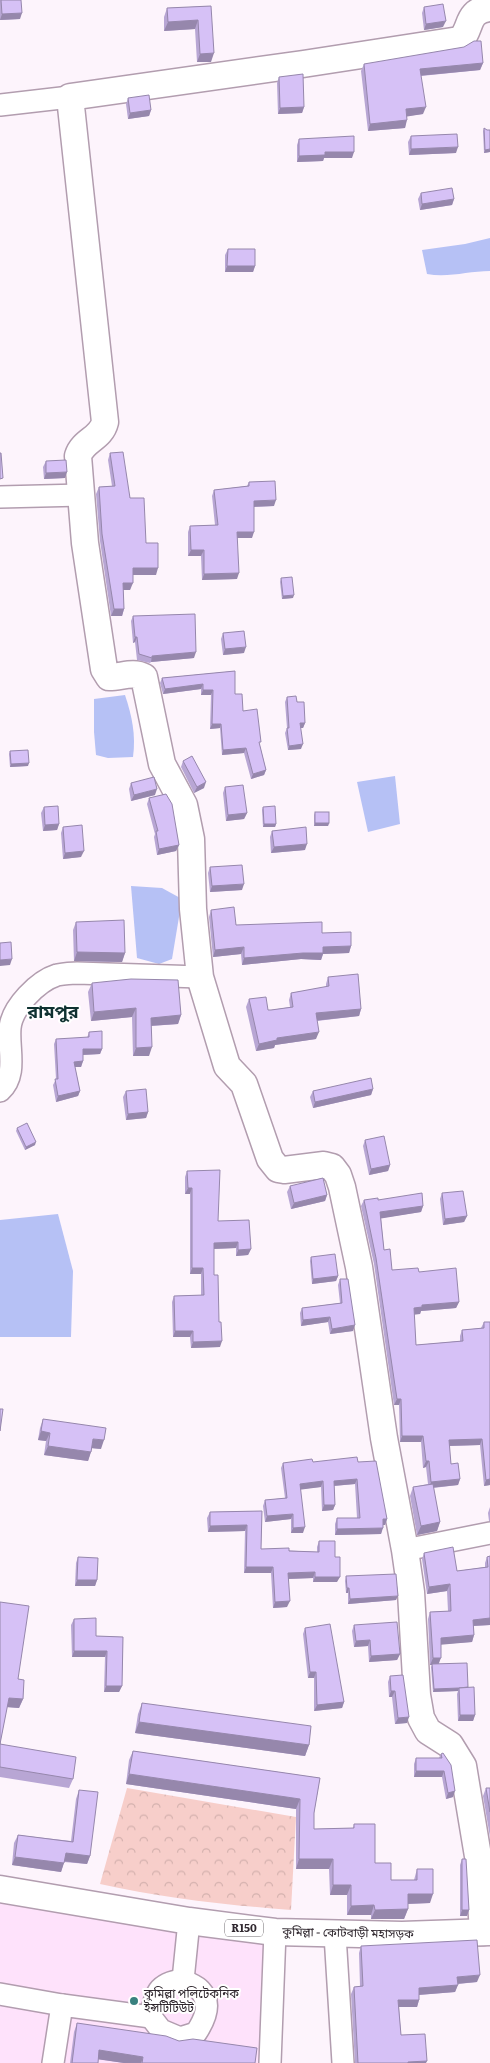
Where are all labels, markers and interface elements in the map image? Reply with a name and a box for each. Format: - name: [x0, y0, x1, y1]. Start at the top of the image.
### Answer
- district label: রামপুর: [26, 997, 80, 1024]
- road number: R150: [225, 1920, 263, 1936]
- street label: কুমিল্লা - কোটবাড়ী মহাসড়ক: [281, 1922, 414, 1942]
- place label: কুমিল্লা পলিটেকনিক ইন্সটিটিউট: [143, 1984, 239, 2016]
- marker: কুমিল্লা পলিটেকনিক ইন্সটিটিউট: [128, 1995, 140, 2007]

